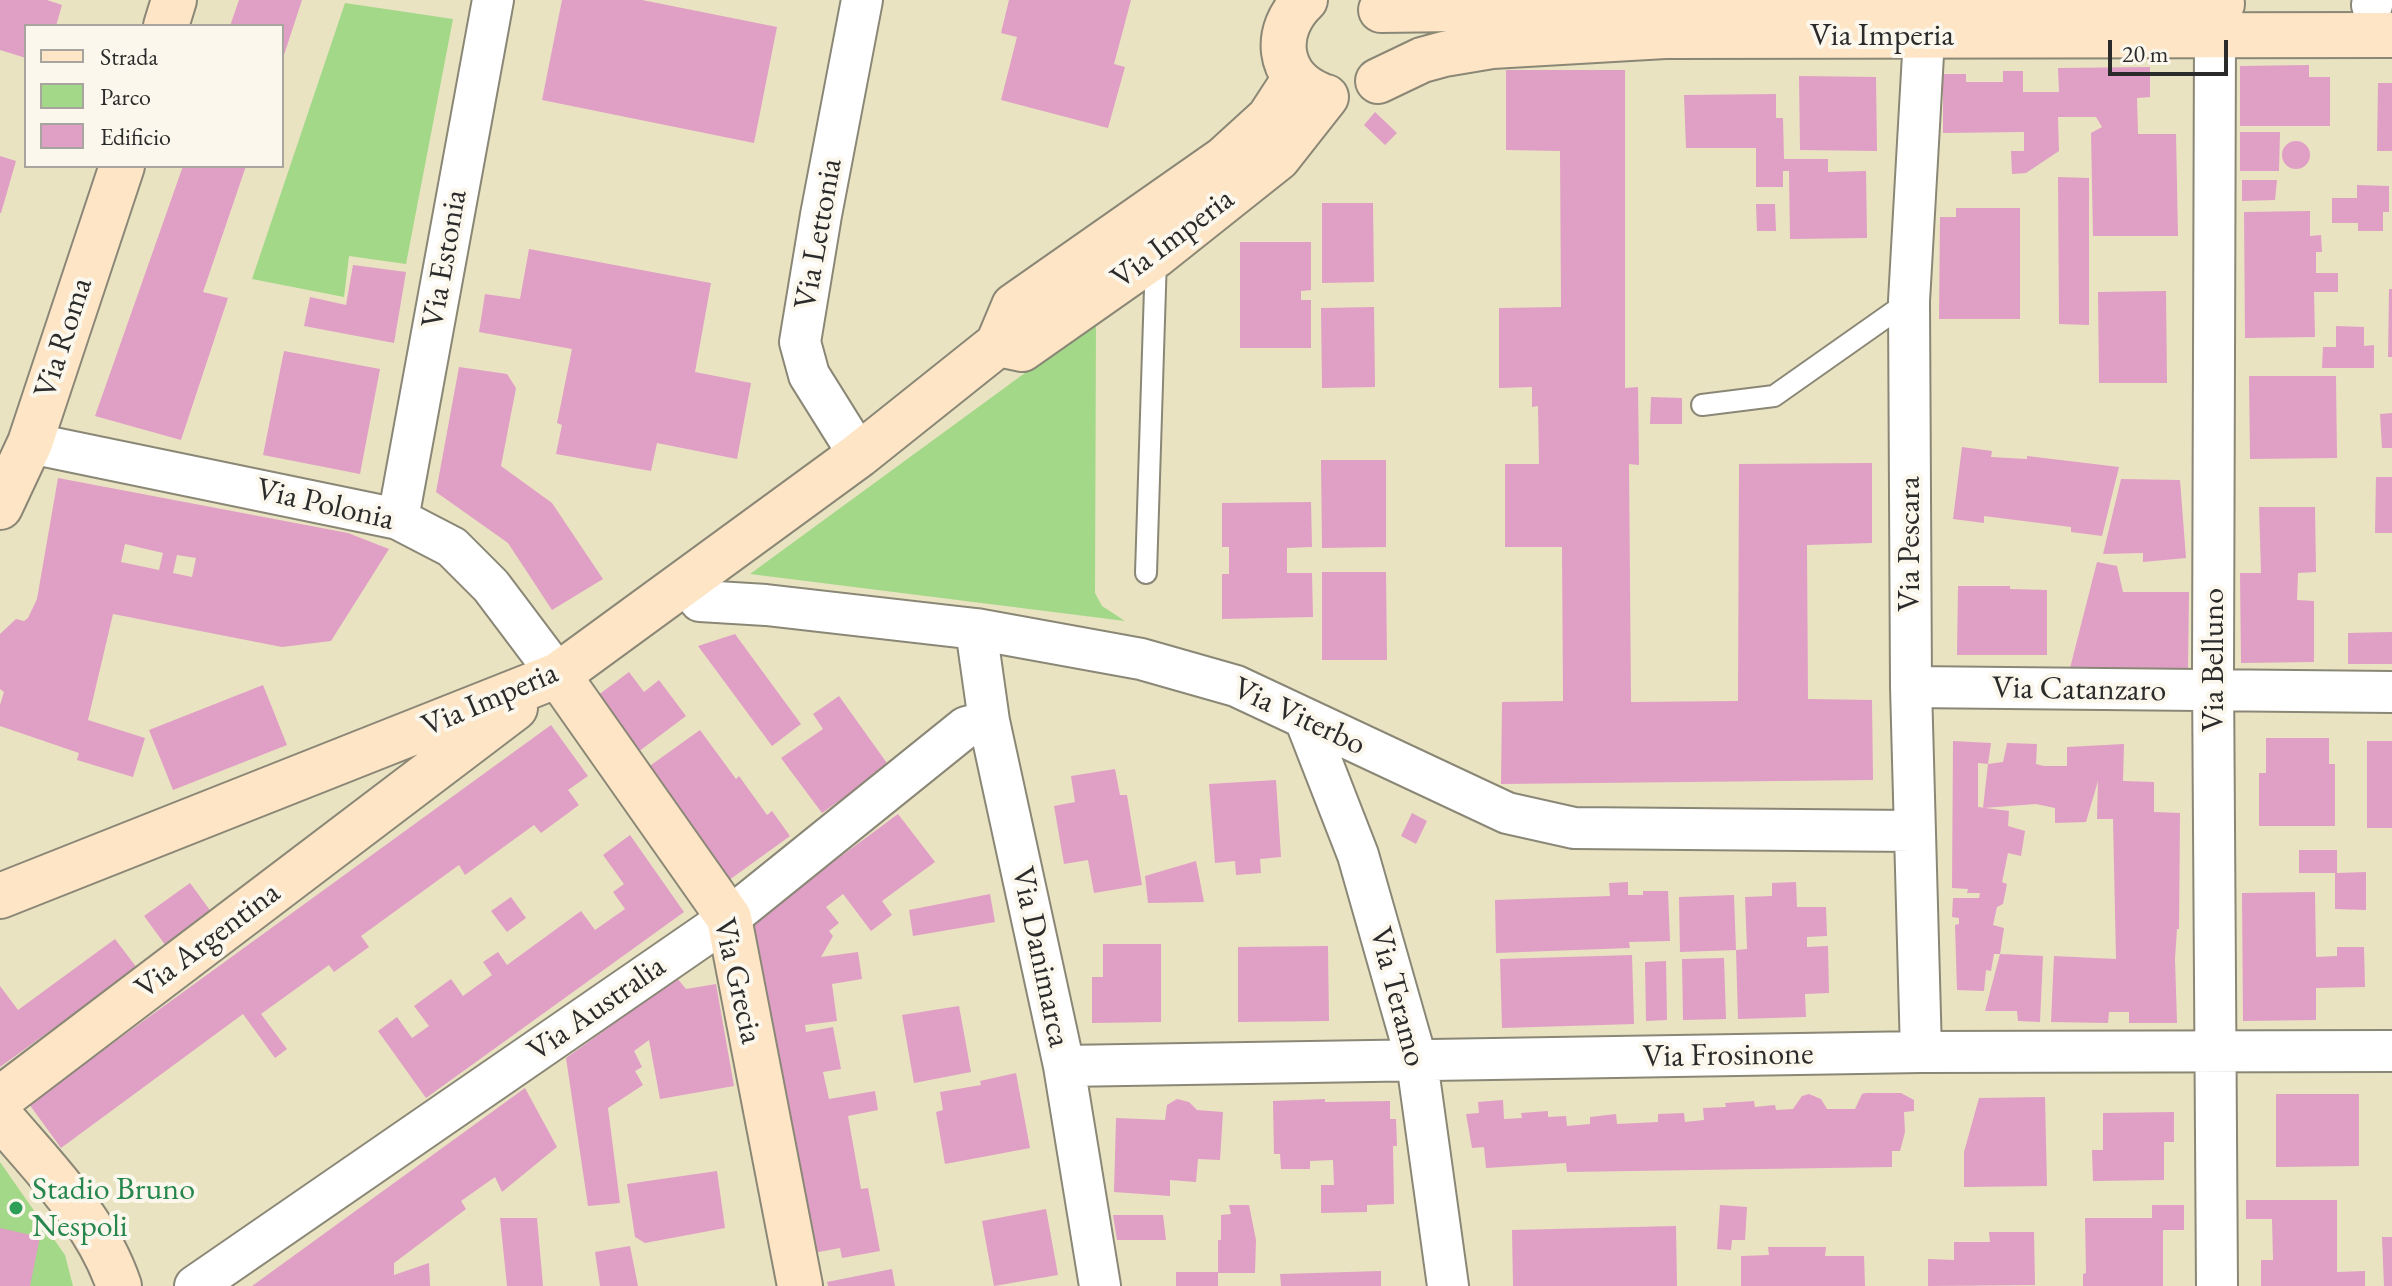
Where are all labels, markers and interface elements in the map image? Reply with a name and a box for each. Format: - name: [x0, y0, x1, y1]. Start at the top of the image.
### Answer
- street label: Via Imperia: [1810, 17, 1954, 55]
- legend: [24, 24, 284, 168]
- scale bar: [2112, 24, 2232, 74]
- text: 20 m: [2122, 38, 2169, 69]
- text: Strada: [100, 41, 158, 72]
- text: Parco: [100, 81, 151, 112]
- text: Edificio: [100, 121, 171, 152]
- street label: Via Lettonia: [787, 156, 851, 312]
- street label: Via Imperia: [1104, 180, 1242, 298]
- street label: Via Estonia: [414, 187, 476, 331]
- street label: Via Roma: [27, 273, 101, 403]
- street label: Via Polonia: [252, 471, 398, 539]
- street label: Via Pescara: [1891, 476, 1929, 612]
- street label: Via Belluno: [2195, 588, 2233, 732]
- street label: Via Imperia: [416, 654, 564, 746]
- street label: Via Catanzaro: [1991, 669, 2167, 711]
- street label: Via Viterbo: [1226, 670, 1372, 764]
- street label: Via Danimarca: [1002, 863, 1078, 1051]
- street label: Via Argentina: [128, 874, 288, 1008]
- street label: Via Grecia: [704, 914, 770, 1048]
- street label: Via Teramo: [1360, 923, 1434, 1071]
- street label: Via Australia: [521, 948, 673, 1070]
- street label: Via Frosinone: [1642, 1035, 1814, 1077]
- place label: Stadio Bruno Nespoli: [32, 1171, 195, 1246]
- marker: Stadio Bruno Nespoli: [7, 1199, 25, 1217]

